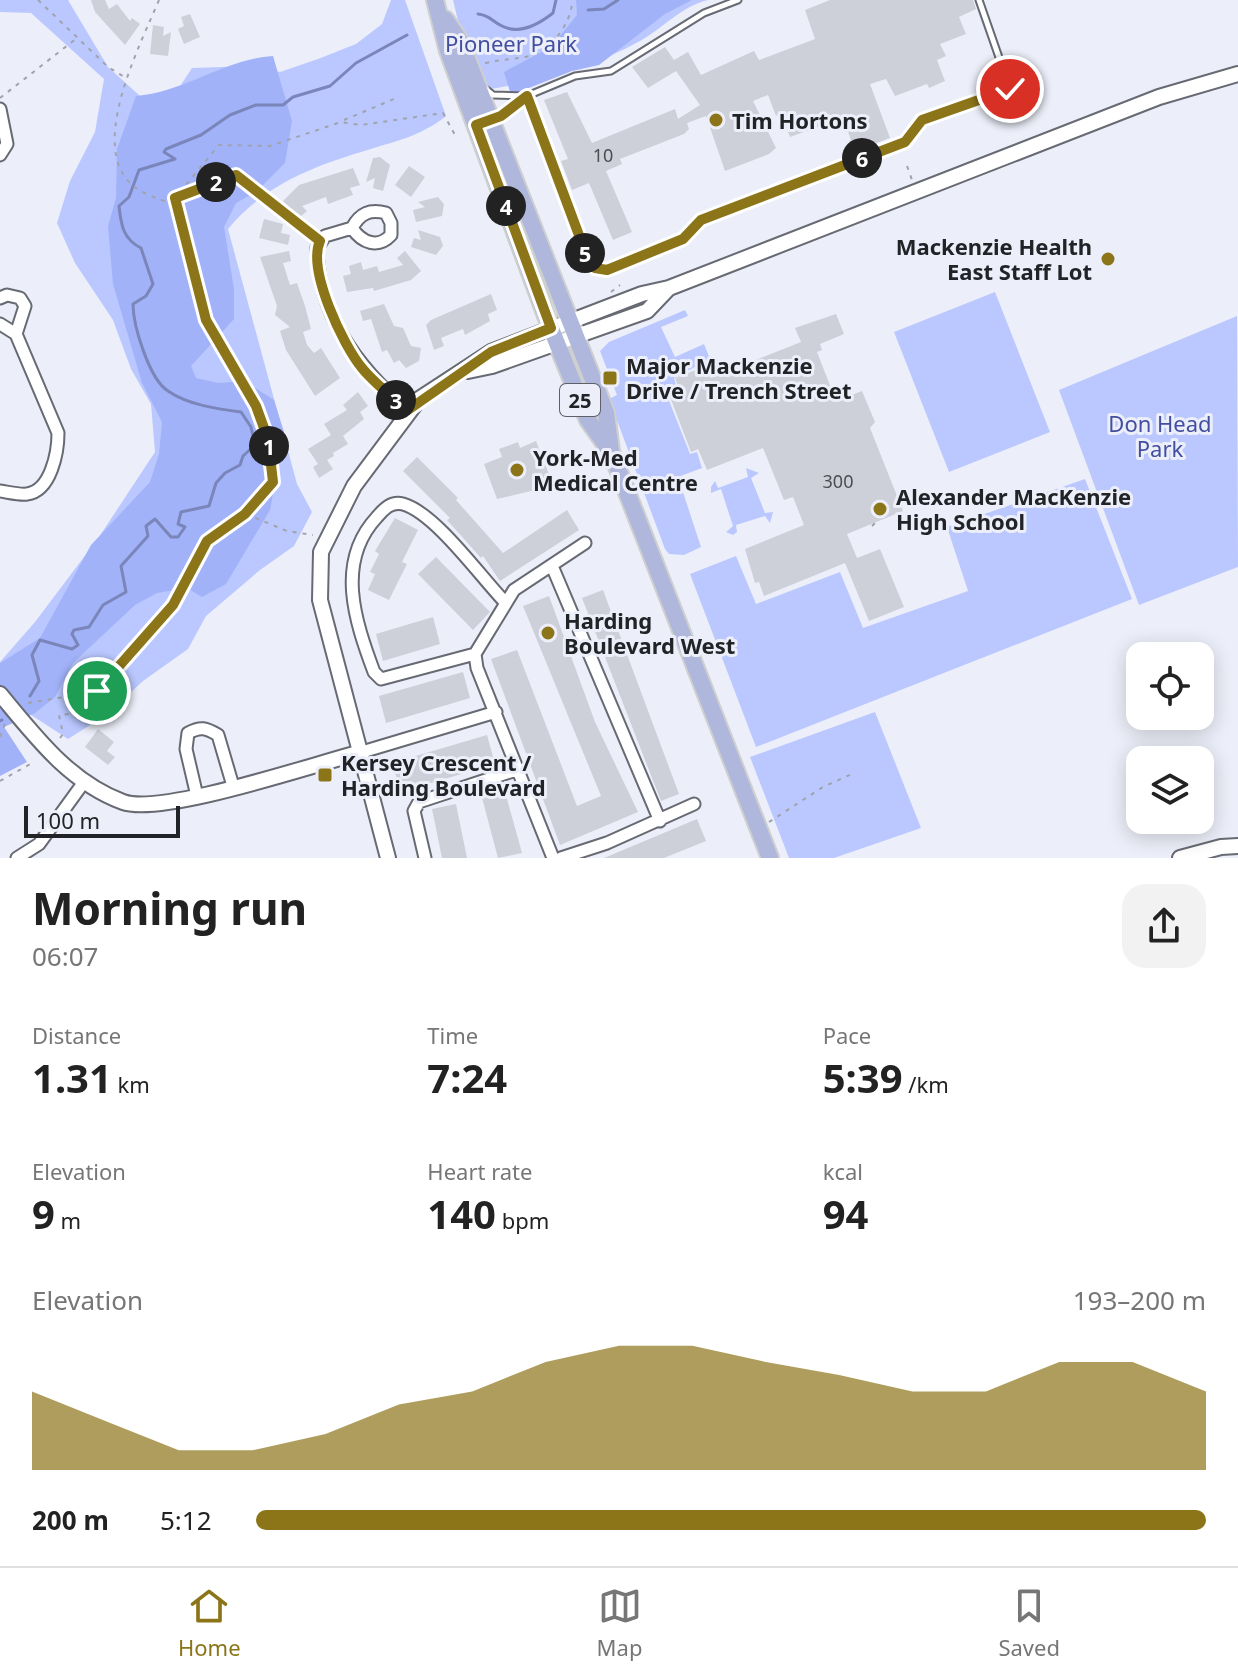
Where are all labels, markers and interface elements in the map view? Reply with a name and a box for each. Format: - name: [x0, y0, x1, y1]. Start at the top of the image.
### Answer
- park label: Pioneer Park: [445, 28, 577, 58]
- pin: [976, 55, 1044, 123]
- icon: check: [988, 67, 1032, 111]
- place label: Tim Hortons: [732, 105, 868, 135]
- marker: Tim Hortons: [707, 111, 725, 129]
- pin: 6: [842, 138, 882, 178]
- house number: 10: [593, 143, 613, 167]
- text: 6: [856, 143, 868, 173]
- pin: 2: [196, 162, 236, 202]
- text: 2: [210, 167, 222, 197]
- pin: 4: [486, 186, 526, 226]
- text: 4: [500, 191, 512, 221]
- place label: Mackenzie Health East Staff Lot: [896, 231, 1092, 286]
- pin: 5: [565, 233, 605, 273]
- text: 5: [579, 238, 591, 268]
- marker: Mackenzie Health East Staff Lot: [1099, 250, 1117, 268]
- place label: Major Mackenzie Drive / Trench Street: [626, 350, 851, 405]
- marker: Major Mackenzie Drive / Trench Street: [601, 369, 619, 387]
- pin: 3: [376, 380, 416, 420]
- road number: 25: [560, 384, 600, 416]
- text: 3: [390, 385, 402, 415]
- park label: Don Head Park: [1108, 408, 1212, 463]
- pin: 1: [249, 426, 289, 466]
- text: 1: [263, 431, 275, 461]
- place label: York-Med Medical Centre: [533, 442, 698, 497]
- marker: York-Med Medical Centre: [508, 461, 526, 479]
- house number: 300: [823, 469, 853, 493]
- place label: Alexander MacKenzie High School: [896, 481, 1131, 536]
- marker: Alexander MacKenzie High School: [871, 500, 889, 518]
- place label: Harding Boulevard West: [564, 605, 735, 660]
- marker: Harding Boulevard West: [539, 624, 557, 642]
- map controls: [1126, 642, 1214, 834]
- button: locate: [1126, 642, 1214, 730]
- pin: [63, 657, 131, 725]
- icon: arrive: [75, 669, 119, 713]
- button: layers: [1126, 746, 1214, 834]
- place label: Kersey Crescent / Harding Boulevard: [341, 747, 546, 802]
- marker: Kersey Crescent / Harding Boulevard: [316, 766, 334, 784]
- scale bar: [24, 802, 180, 838]
- text: 100 m: [36, 805, 100, 835]
- text: Morning run: [32, 878, 307, 938]
- button: share: [1122, 884, 1206, 968]
- text: 06:07: [32, 938, 98, 974]
- text: Distance: [32, 1020, 121, 1050]
- text: Time: [427, 1020, 478, 1050]
- text: Pace: [823, 1020, 871, 1050]
- text: 1.31: [32, 1050, 112, 1105]
- text: 7:24: [427, 1050, 507, 1105]
- text: 5:39: [823, 1050, 903, 1105]
- text: km: [112, 1069, 150, 1099]
- text: /km: [903, 1069, 949, 1099]
- text: Elevation: [32, 1156, 126, 1186]
- text: Heart rate: [427, 1156, 532, 1186]
- text: kcal: [823, 1156, 863, 1186]
- text: 9: [32, 1186, 55, 1241]
- text: 140: [427, 1186, 496, 1241]
- text: 94: [823, 1186, 868, 1241]
- text: m: [55, 1205, 81, 1235]
- text: bpm: [496, 1205, 549, 1235]
- text: Elevation: [32, 1282, 143, 1318]
- text: 193–200 m: [1073, 1282, 1206, 1318]
- text: 200 m: [32, 1502, 109, 1538]
- text: 5:12: [160, 1502, 212, 1538]
- tab: Home: [178, 1584, 241, 1662]
- tab: Map: [597, 1584, 642, 1662]
- tab: Saved: [998, 1584, 1060, 1662]

